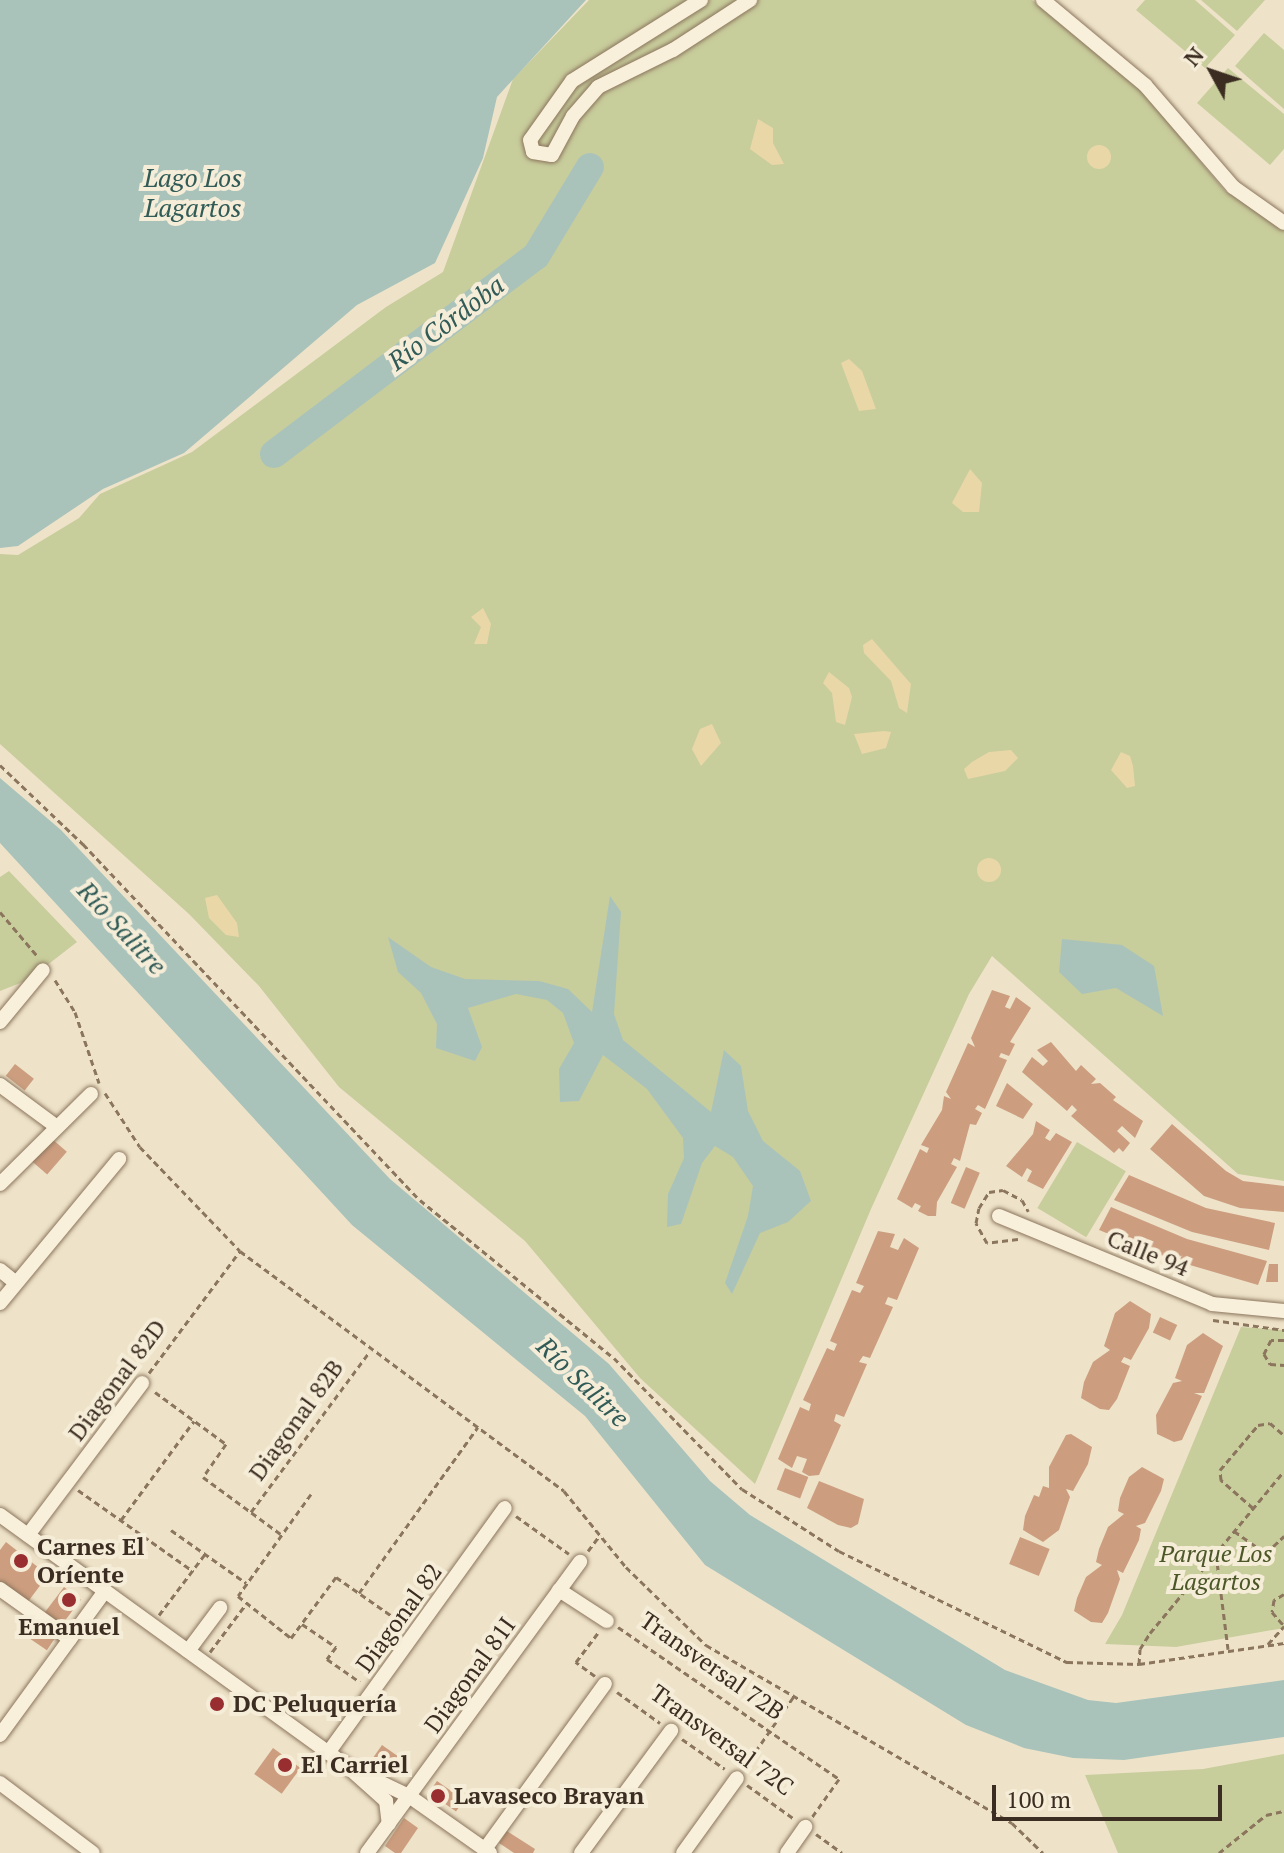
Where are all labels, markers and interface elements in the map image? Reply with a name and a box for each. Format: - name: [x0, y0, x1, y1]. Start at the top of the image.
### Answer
- north arrow: [1172, 32, 1252, 112]
- text: N: [1177, 41, 1210, 72]
- water label: Lago Los Lagartos: [144, 162, 242, 224]
- water label: Río Córdoba: [382, 269, 510, 377]
- water label: Río Salitre: [71, 875, 173, 981]
- street label: Calle 94: [1103, 1224, 1193, 1282]
- street label: Diagonal 82D: [62, 1314, 172, 1446]
- water label: Río Salitre: [531, 1331, 635, 1433]
- street label: Diagonal 82B: [243, 1354, 349, 1486]
- place label: Carnes El Oríente: [37, 1533, 144, 1589]
- park label: Parque Los Lagartos: [1159, 1540, 1273, 1596]
- marker: Carnes El Oríente: [12, 1552, 30, 1570]
- street label: Diagonal 82: [350, 1558, 448, 1678]
- marker: Emanuel: [60, 1591, 78, 1609]
- street label: Transversal 72B: [634, 1606, 790, 1726]
- street label: Diagonal 81I: [418, 1612, 522, 1738]
- place label: Emanuel: [18, 1613, 120, 1641]
- street label: Transversal 72C: [645, 1678, 799, 1802]
- place label: DC Peluquería: [233, 1690, 397, 1718]
- marker: DC Peluquería: [208, 1695, 226, 1713]
- place label: El Carriel: [301, 1751, 408, 1779]
- marker: El Carriel: [276, 1756, 294, 1774]
- scale bar: [996, 1769, 1226, 1819]
- place label: Lavaseco Brayan: [454, 1782, 644, 1810]
- text: 100 m: [1006, 1783, 1071, 1815]
- marker: Lavaseco Brayan: [429, 1787, 447, 1805]

